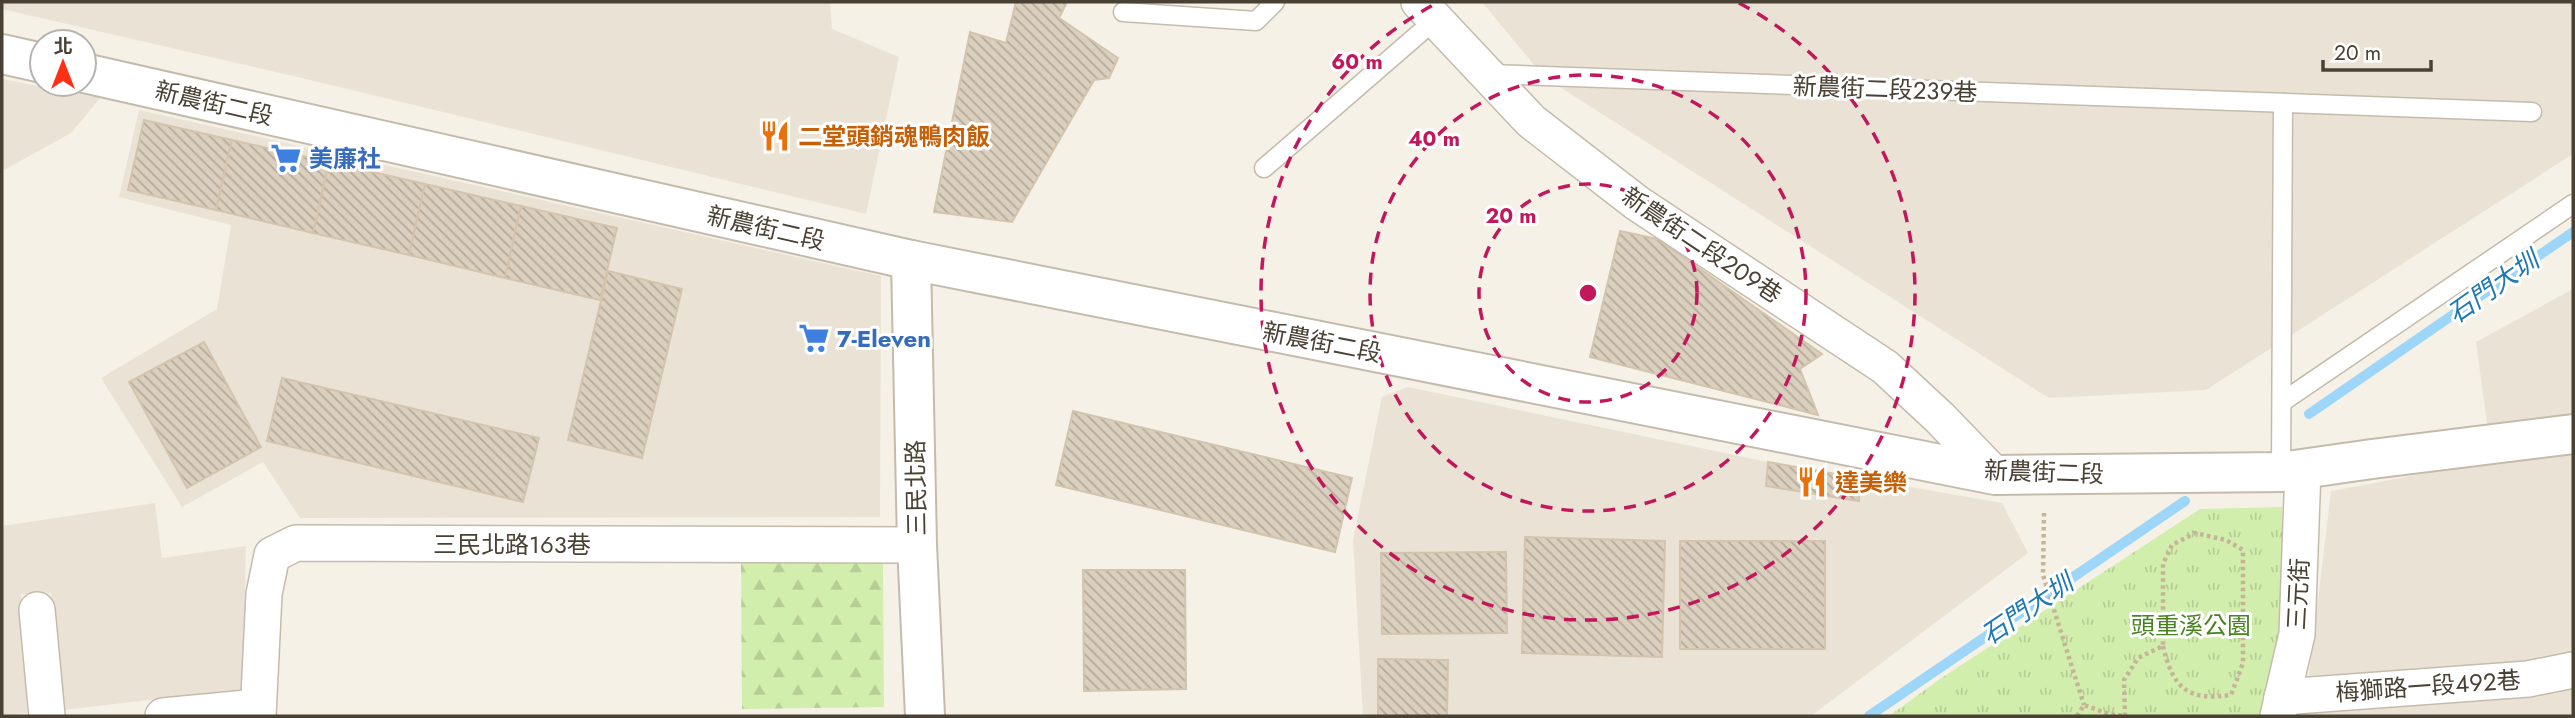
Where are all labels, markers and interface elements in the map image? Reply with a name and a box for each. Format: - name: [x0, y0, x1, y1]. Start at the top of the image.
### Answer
- north arrow: [28, 28, 98, 98]
- scale bar: [2323, 28, 2432, 72]
- text: 北: [53, 33, 73, 60]
- text: 20 m: [2334, 38, 2381, 68]
- text: 60 m: [1331, 47, 1383, 77]
- street label: 新農街二段239巷: [1792, 68, 1978, 110]
- street label: 新農街二段: [152, 72, 276, 134]
- restaurant icon: 二堂頭銷魂鴨肉飯: [758, 119, 792, 153]
- place label: 二堂頭銷魂鴨肉飯: [798, 119, 990, 154]
- text: 40 m: [1408, 124, 1460, 154]
- supermarket icon: 美廉社: [269, 141, 303, 175]
- place label: 美廉社: [309, 141, 381, 176]
- street label: 新農街二段209巷: [1615, 179, 1789, 311]
- street label: 新農街二段: [704, 197, 828, 259]
- text: 20 m: [1485, 201, 1537, 231]
- water label: 石門大圳: [2439, 239, 2550, 332]
- centre of rings: [1576, 281, 1600, 305]
- street label: 新農街二段: [1260, 313, 1384, 371]
- supermarket icon: 7-Eleven: [797, 321, 831, 355]
- place label: 7-Eleven: [837, 321, 931, 356]
- street label: 三民北路: [898, 440, 934, 536]
- street label: 新農街二段: [1983, 452, 2105, 492]
- restaurant icon: 達美樂: [1795, 465, 1829, 499]
- place label: 達美樂: [1835, 465, 1907, 500]
- street label: 三民北路163巷: [433, 527, 591, 562]
- street label: 三元街: [2279, 557, 2317, 631]
- water label: 石門大圳: [1973, 562, 2084, 654]
- park label: 頭重溪公園: [2131, 608, 2251, 643]
- street label: 梅獅路一段492巷: [2334, 662, 2522, 710]

